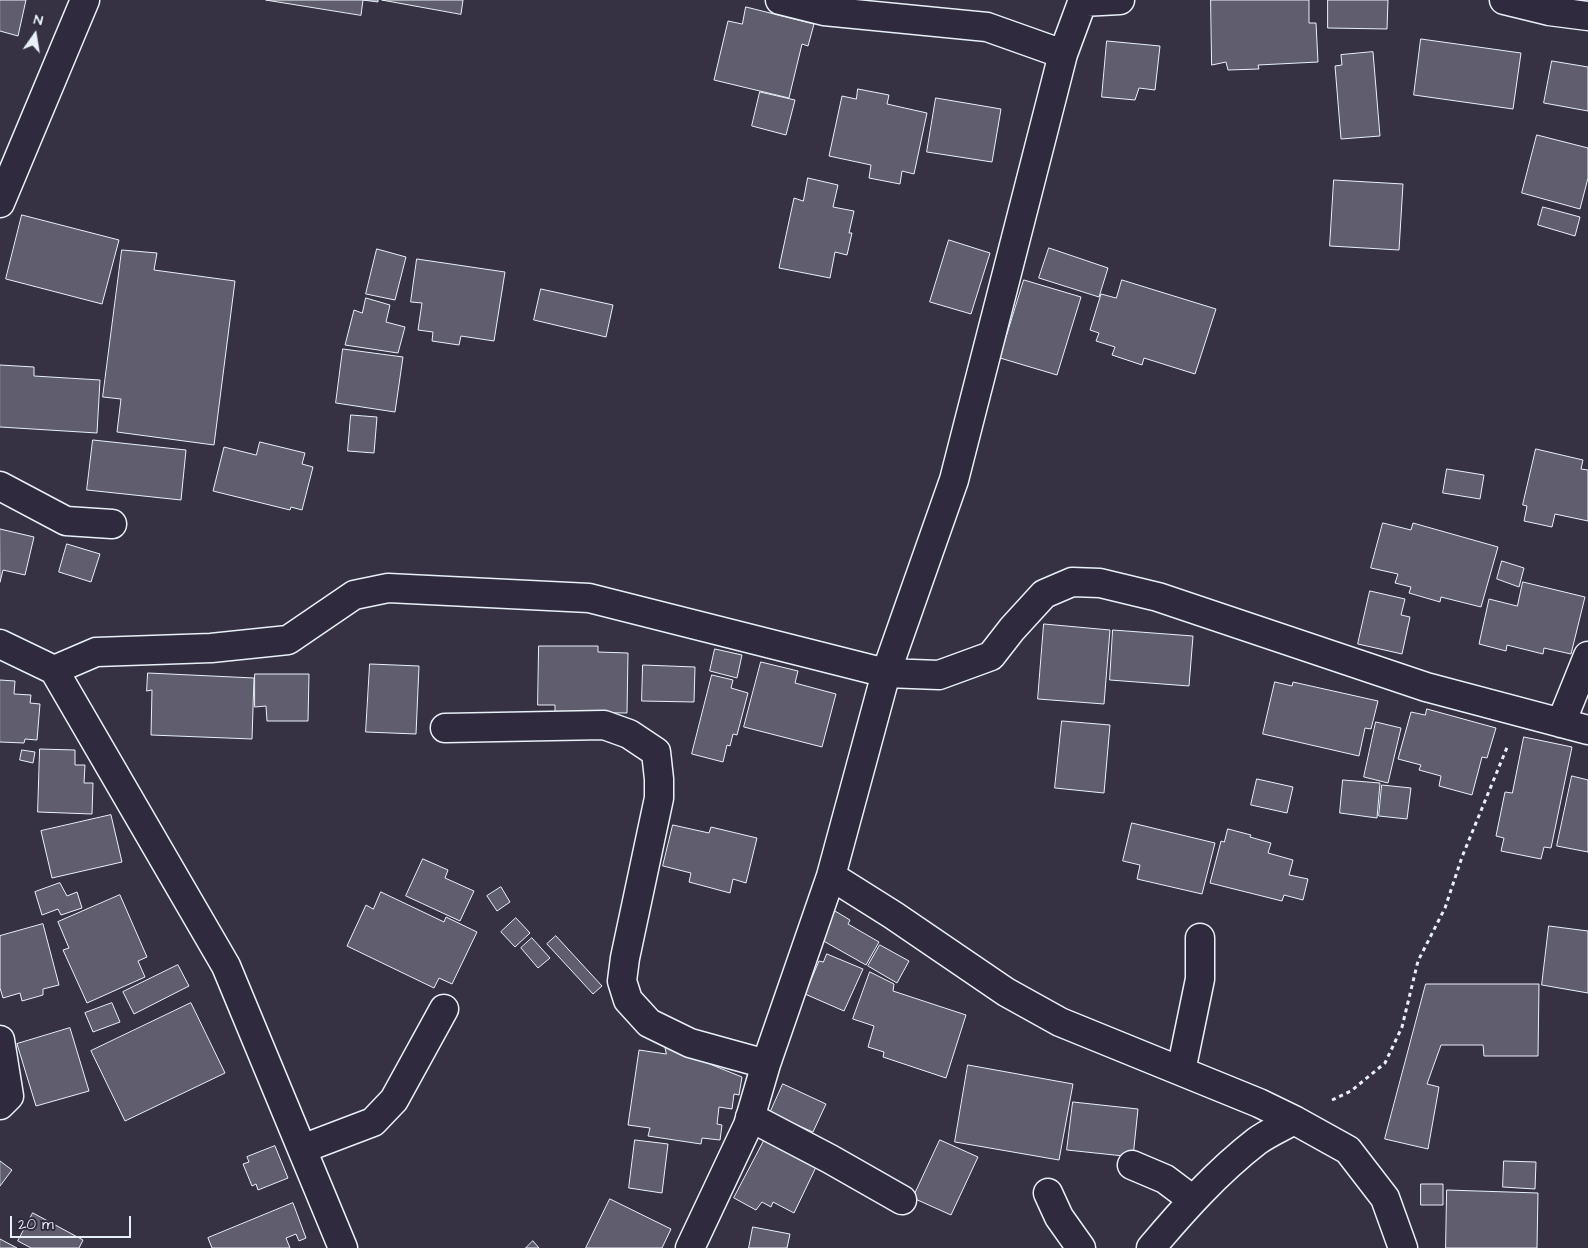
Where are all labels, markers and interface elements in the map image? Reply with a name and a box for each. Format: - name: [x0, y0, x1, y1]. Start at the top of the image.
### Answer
- north arrow: [10, 10, 60, 60]
- text: N: [32, 10, 45, 31]
- scale bar: [12, 1206, 134, 1238]
- text: 20 m: [18, 1214, 54, 1235]

